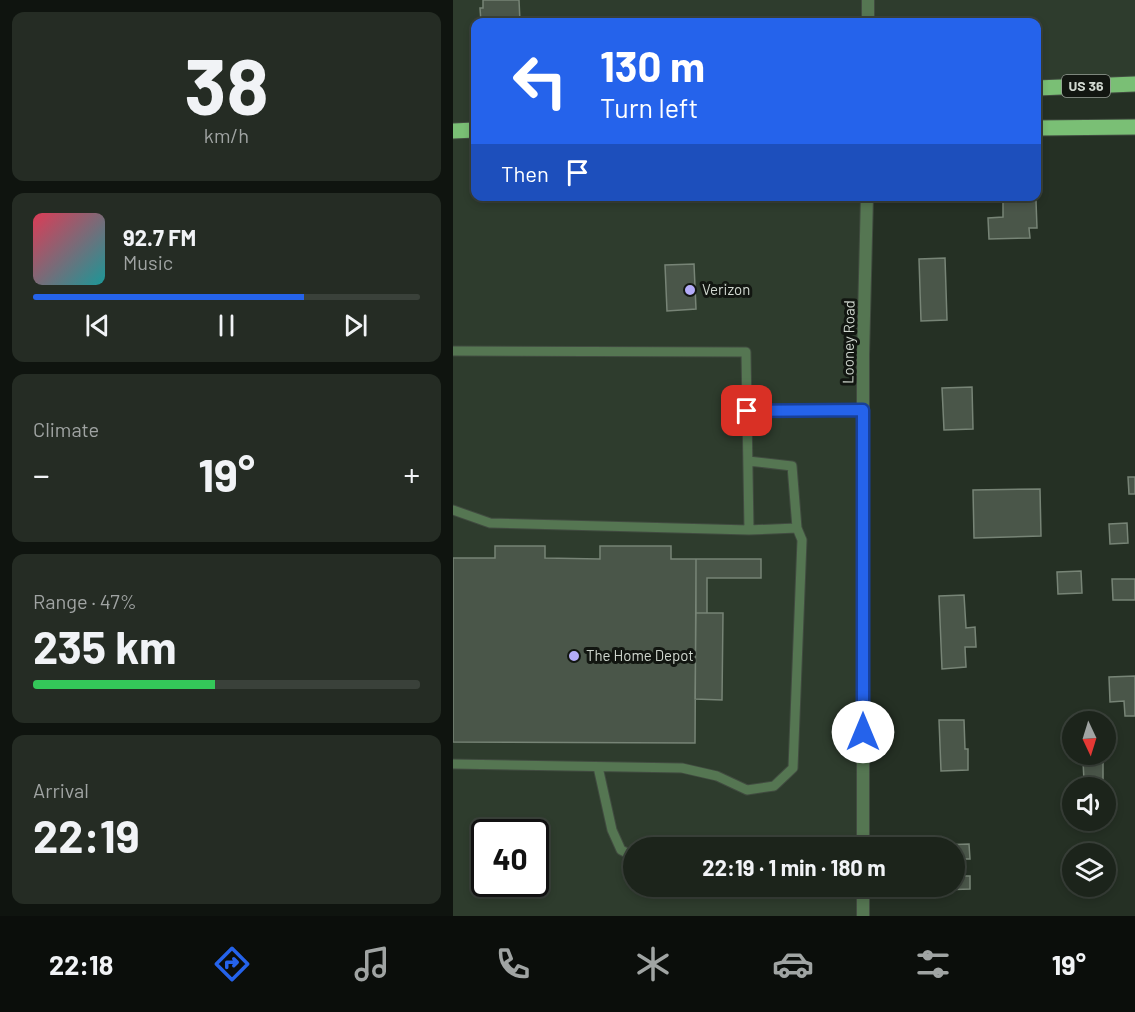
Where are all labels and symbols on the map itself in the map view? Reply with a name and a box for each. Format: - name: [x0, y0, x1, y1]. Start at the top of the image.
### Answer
- road number: US 36: [1062, 75, 1110, 97]
- place label: Verizon: [702, 280, 750, 298]
- marker: Verizon: [683, 283, 697, 297]
- street label: Looney Road: [838, 300, 858, 384]
- pin: [721, 385, 772, 436]
- place label: The Home Depot: [586, 646, 694, 664]
- marker: The Home Depot: [567, 649, 581, 663]
- position arrow: [831, 700, 895, 764]
- north arrow: [1062, 711, 1116, 765]
- speed limit sign: 40: [471, 819, 549, 897]

